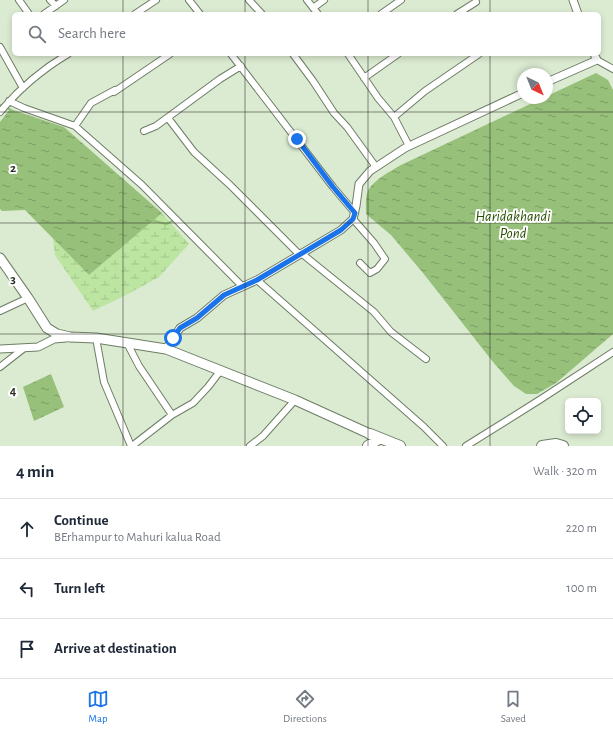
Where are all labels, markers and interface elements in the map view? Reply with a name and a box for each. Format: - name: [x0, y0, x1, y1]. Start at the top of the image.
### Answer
- search box: [12, 12, 601, 56]
- icon: search: [26, 23, 48, 45]
- text: Search here: [58, 26, 126, 41]
- north arrow: [517, 68, 553, 104]
- route end: [288, 130, 306, 148]
- text: 2: [10, 162, 16, 175]
- water label: Haridakhandi Pond: [476, 209, 550, 241]
- text: 3: [10, 273, 16, 286]
- route start: [164, 329, 182, 347]
- text: 4: [10, 385, 17, 398]
- map controls: [565, 398, 601, 434]
- button: locate: [565, 398, 601, 434]
- text: 4 min: [16, 463, 54, 480]
- text: Walk · 320 m: [533, 465, 597, 478]
- text: Continue: [54, 513, 109, 528]
- icon: ahead: [16, 518, 38, 540]
- text: 220 m: [566, 522, 597, 535]
- text: BErhampur to Mahuri kalua Road: [54, 531, 221, 544]
- icon: left: [16, 578, 38, 600]
- text: Turn left: [54, 581, 105, 596]
- text: 100 m: [566, 582, 597, 595]
- icon: arrive: [16, 638, 38, 660]
- text: Arrive at destination: [54, 641, 177, 656]
- tab: Map: [87, 688, 109, 725]
- tab: Directions: [283, 688, 327, 725]
- tab: Saved: [501, 688, 526, 725]

